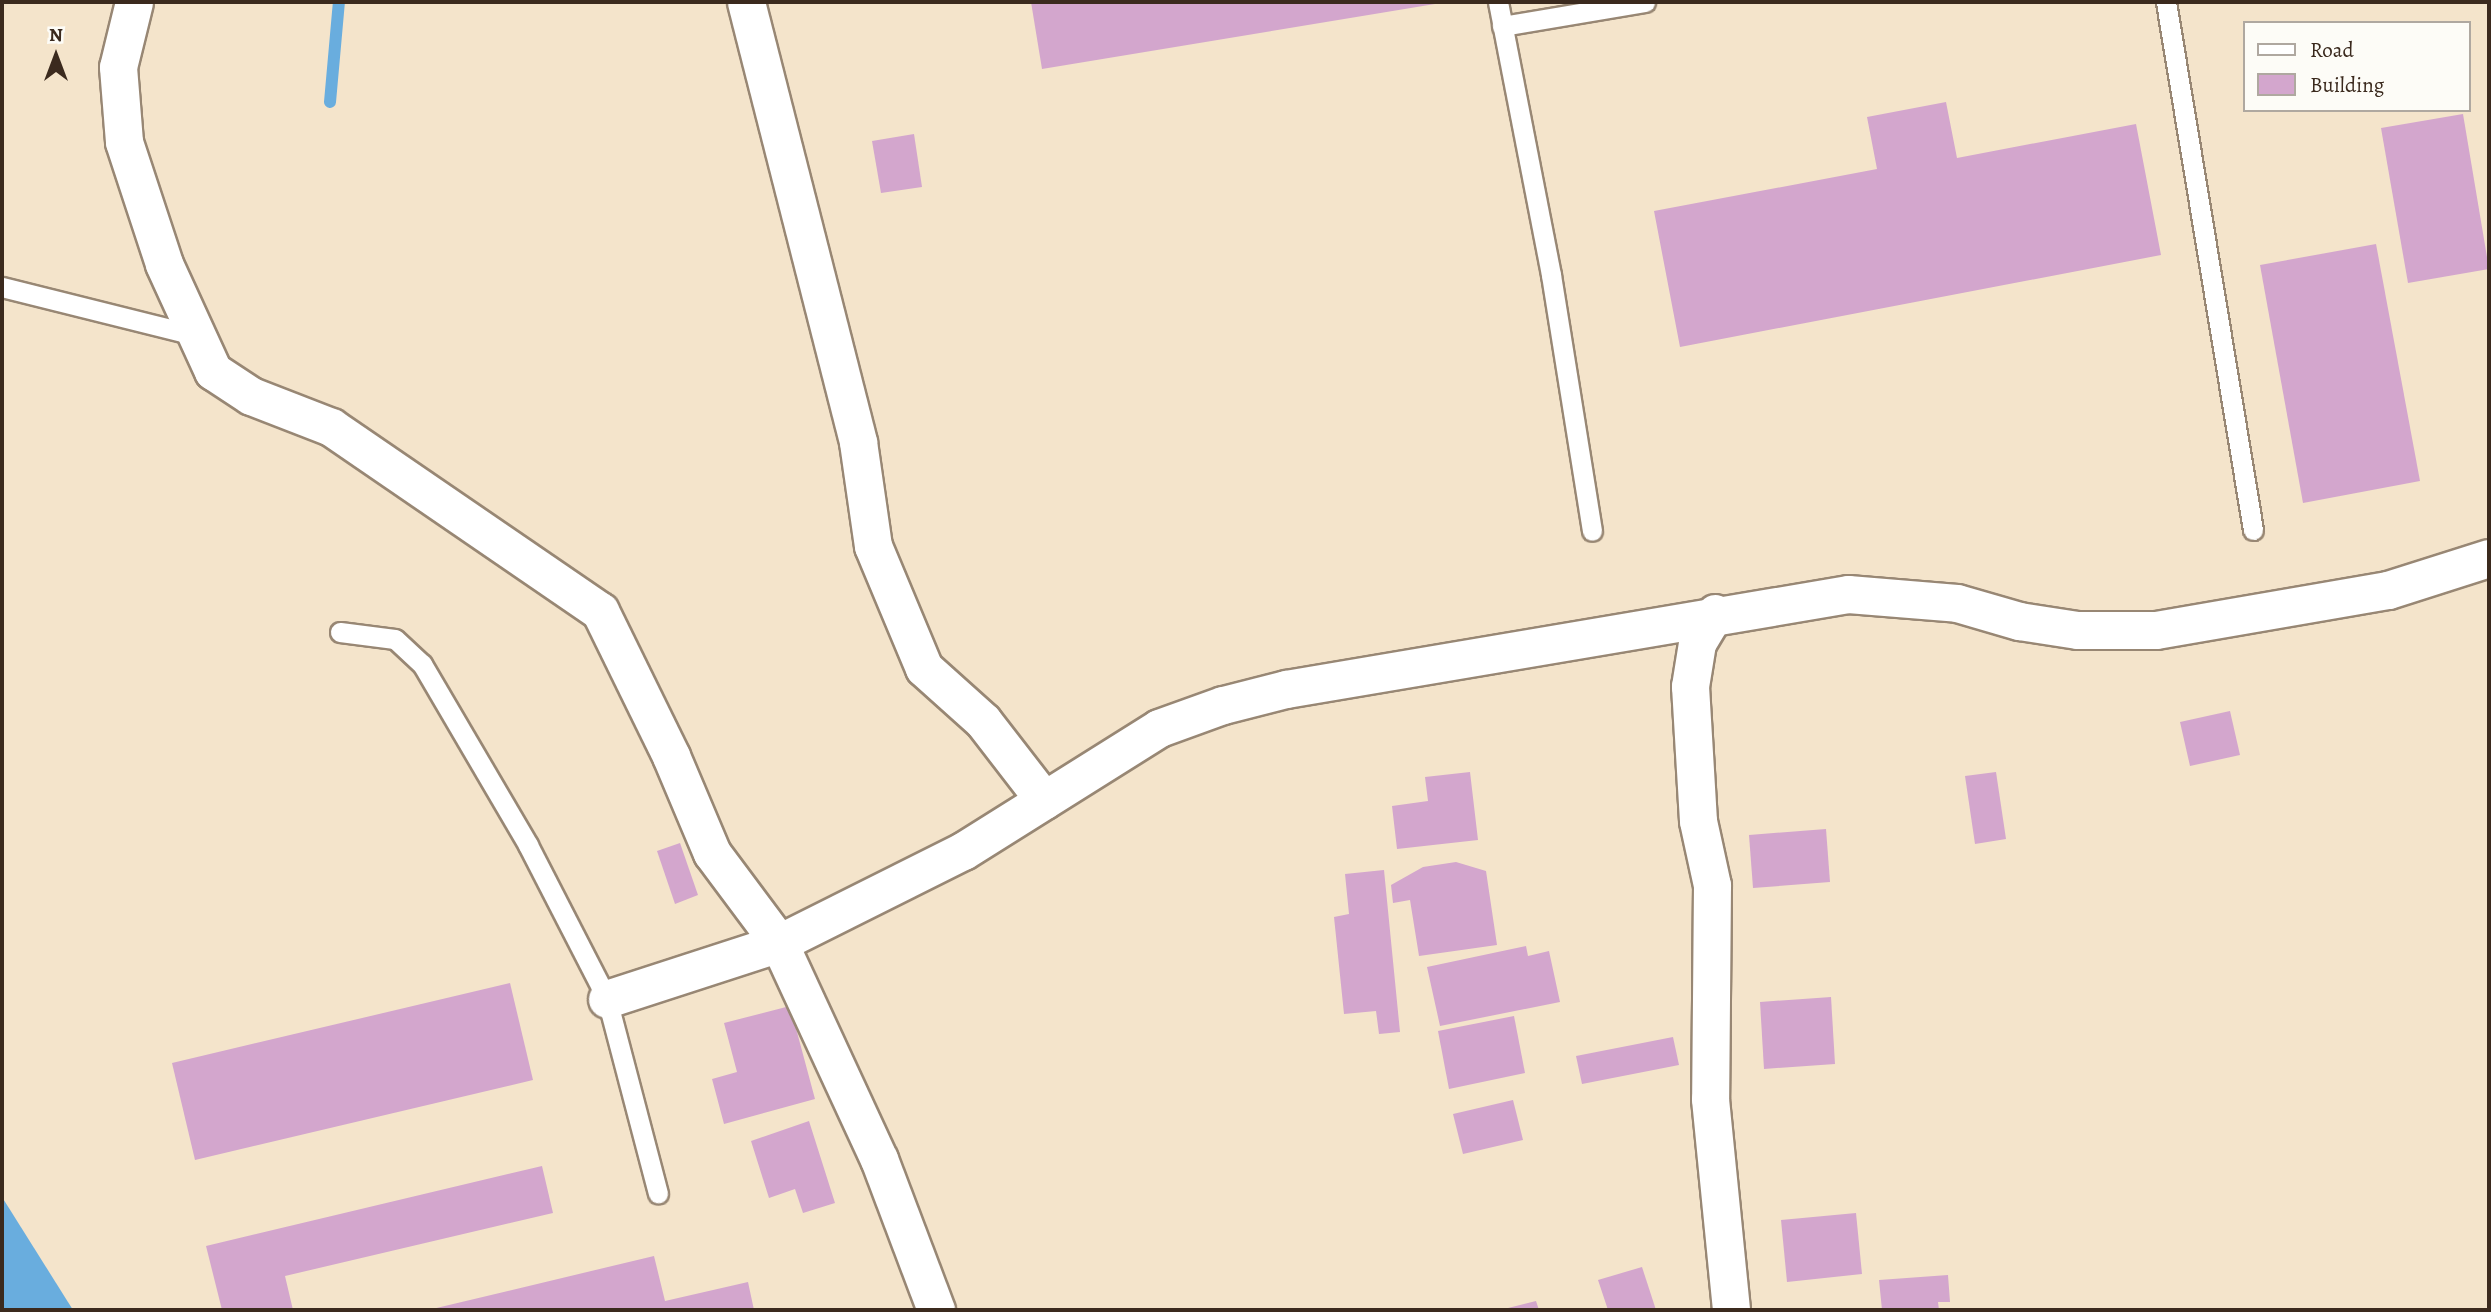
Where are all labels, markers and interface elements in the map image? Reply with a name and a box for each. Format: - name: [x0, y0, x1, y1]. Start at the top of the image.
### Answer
- north arrow: [21, 21, 91, 91]
- legend: [2242, 21, 2470, 112]
- text: N: [49, 22, 63, 48]
- text: Road: [2310, 36, 2354, 64]
- text: Building: [2310, 71, 2384, 99]

